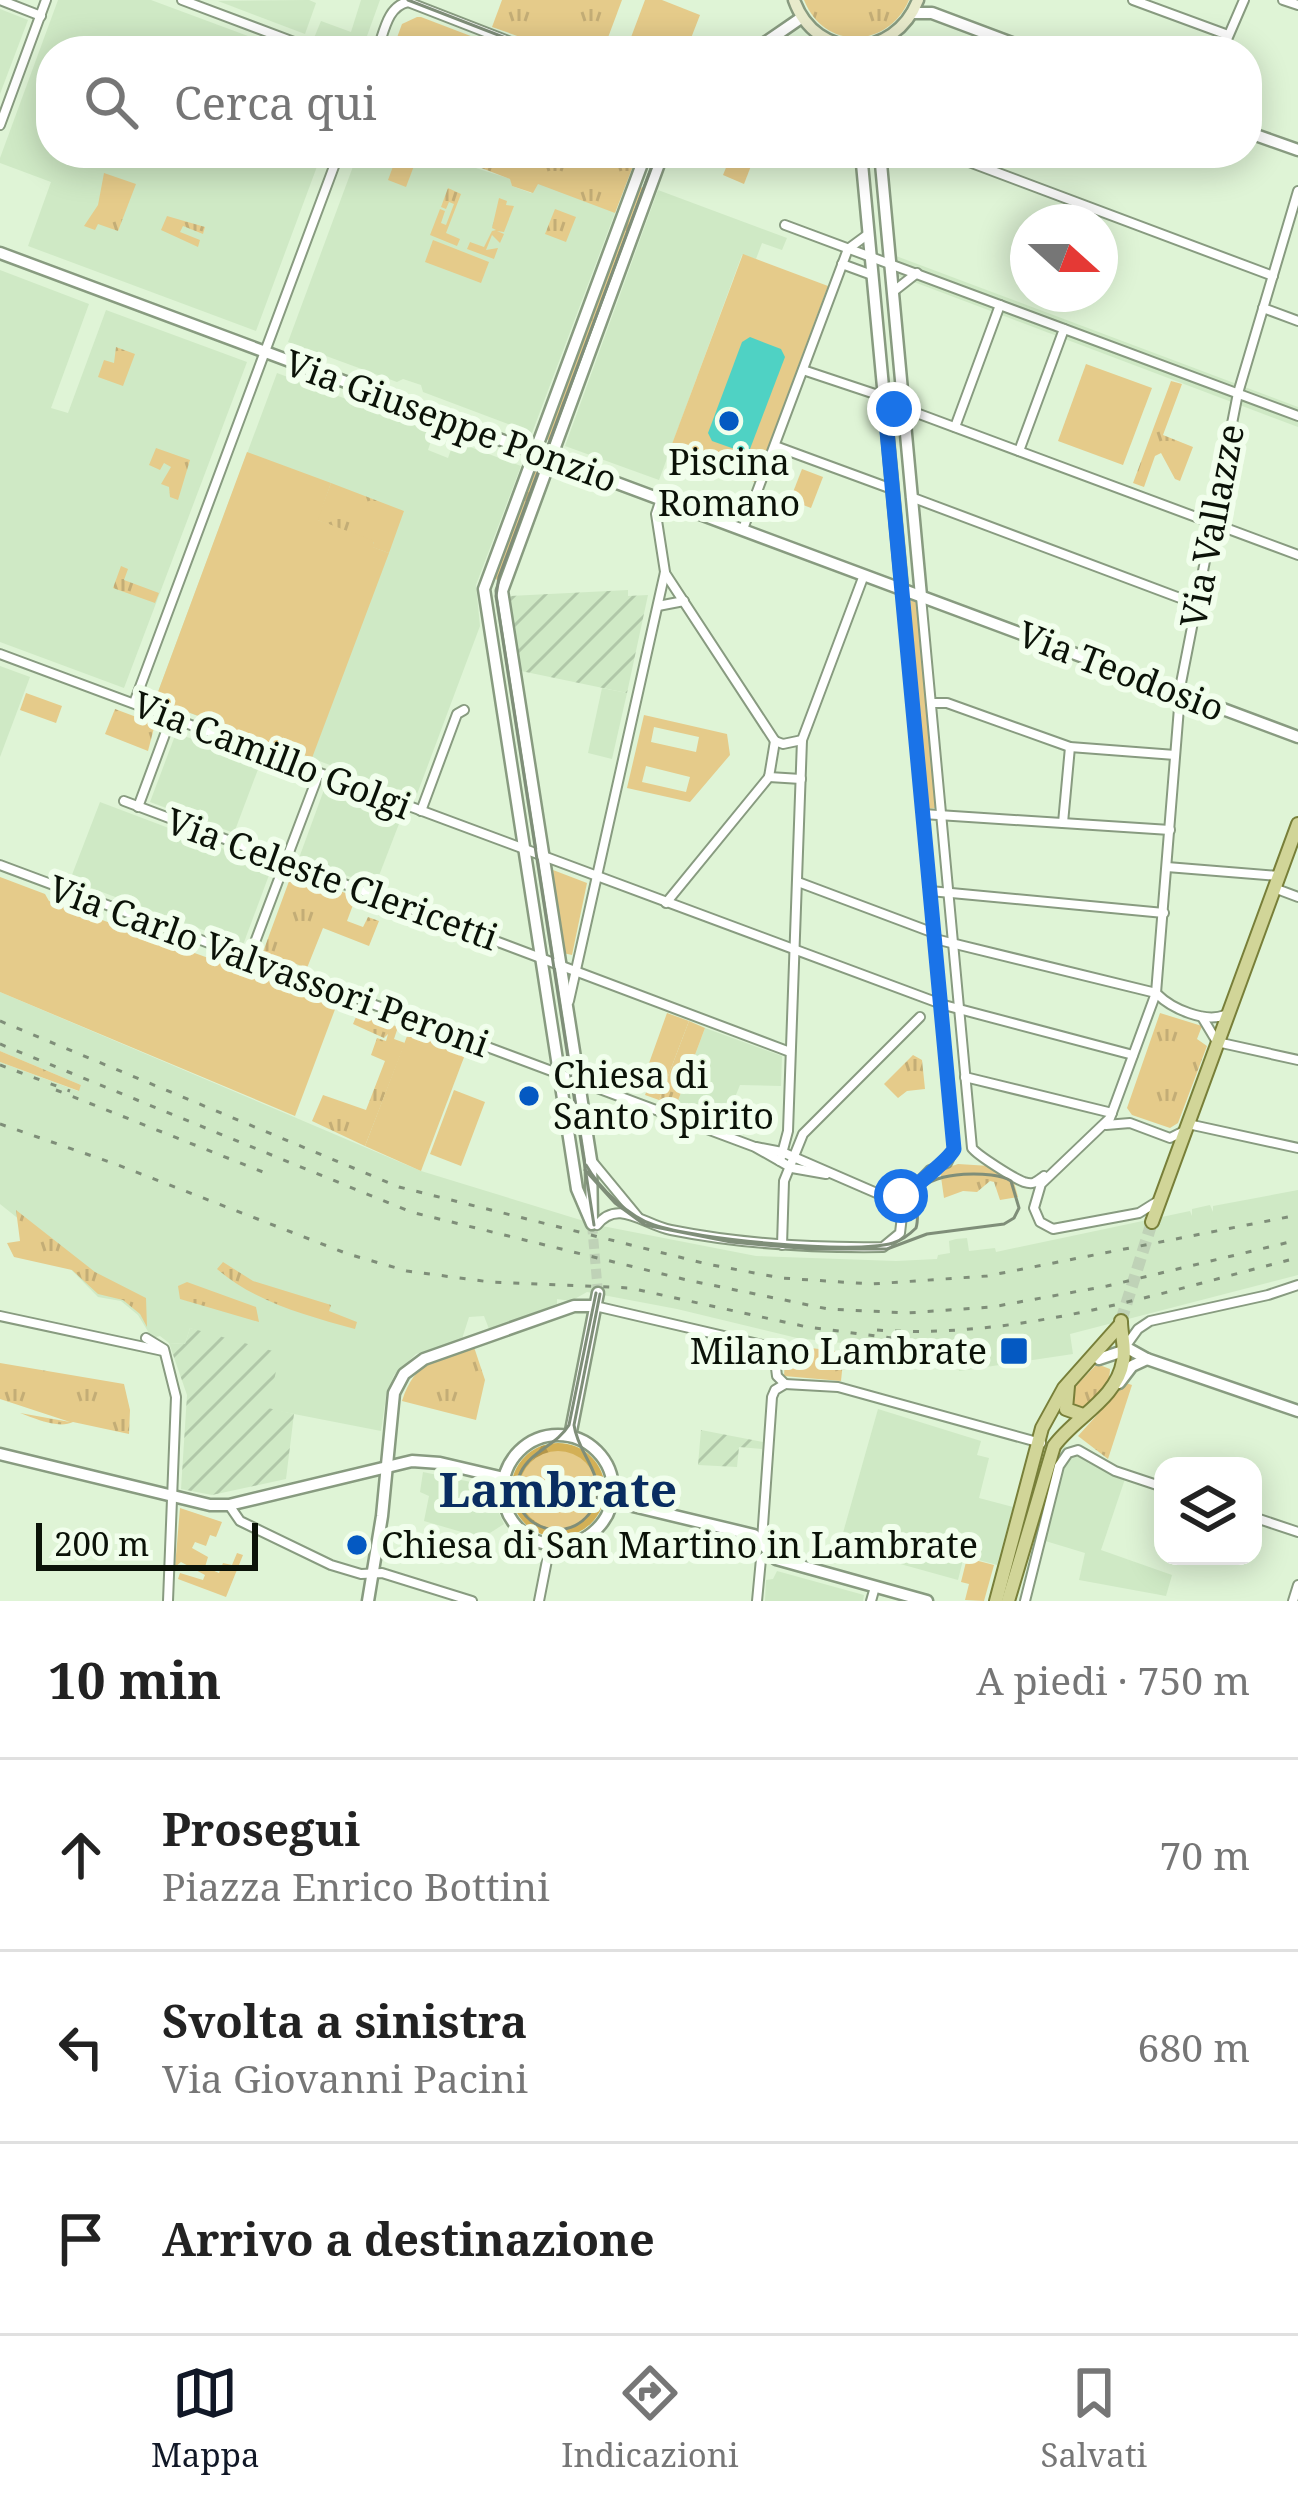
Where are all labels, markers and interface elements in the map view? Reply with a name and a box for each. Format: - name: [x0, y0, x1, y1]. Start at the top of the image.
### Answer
- search box: [36, 36, 1262, 168]
- icon: search: [78, 69, 144, 135]
- text: Cerca qui: [174, 72, 377, 133]
- north arrow: [1010, 204, 1118, 312]
- street label: Via Giuseppe Ponzio: [278, 338, 624, 503]
- route end: [867, 382, 921, 436]
- marker: Piscina Romano: [716, 408, 742, 434]
- street label: Via Vallazze: [1168, 420, 1255, 632]
- place label: Piscina Romano: [658, 437, 800, 527]
- street label: Via Teodosio: [1011, 609, 1231, 732]
- street label: Via Camillo Golgi: [126, 679, 419, 830]
- street label: Via Celeste Clericetti: [160, 796, 505, 961]
- street label: Via Carlo Valvassori Peroni: [42, 863, 497, 1068]
- place label: Chiesa di Santo Spirito: [553, 1050, 774, 1140]
- marker: Chiesa di Santo Spirito: [516, 1083, 542, 1109]
- route start: [874, 1169, 928, 1223]
- place label: Milano Lambrate: [690, 1326, 987, 1375]
- marker: Milano Lambrate: [998, 1335, 1030, 1367]
- district label: Lambrate: [439, 1456, 677, 1521]
- map controls: [1154, 1457, 1262, 1565]
- button: layers: [1154, 1457, 1262, 1565]
- scale bar: [36, 1517, 258, 1570]
- place label: Chiesa di San Martino in Lambrate: [381, 1520, 978, 1569]
- text: 200 m: [54, 1521, 149, 1566]
- marker: Chiesa di San Martino in Lambrate: [344, 1532, 370, 1558]
- text: 10 min: [48, 1644, 221, 1714]
- text: A piedi · 750 m: [976, 1653, 1250, 1706]
- text: Prosegui: [162, 1798, 360, 1859]
- icon: ahead: [48, 1822, 114, 1888]
- text: 70 m: [1159, 1828, 1250, 1881]
- text: Piazza Enrico Bottini: [162, 1859, 550, 1912]
- text: Svolta a sinistra: [162, 1990, 527, 2051]
- icon: left: [48, 2014, 114, 2080]
- text: 680 m: [1138, 2020, 1250, 2073]
- text: Via Giovanni Pacini: [162, 2051, 528, 2104]
- icon: arrive: [48, 2206, 114, 2272]
- text: Arrivo a destinazione: [162, 2208, 655, 2269]
- tab: Mappa: [151, 2360, 260, 2477]
- tab: Indicazioni: [561, 2360, 739, 2477]
- tab: Salvati: [1040, 2360, 1147, 2477]

